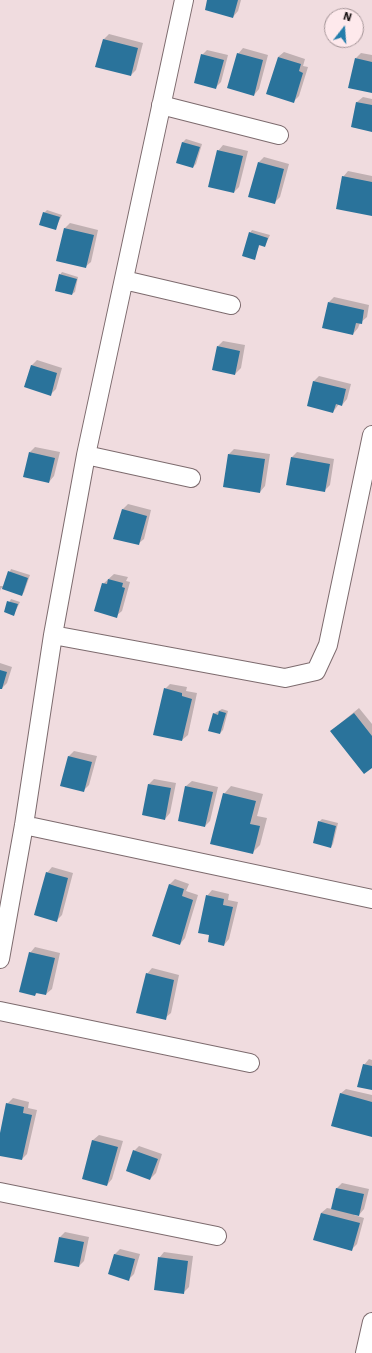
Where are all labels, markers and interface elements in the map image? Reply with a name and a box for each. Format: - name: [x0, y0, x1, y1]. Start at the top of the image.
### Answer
- north arrow: [324, 8, 364, 48]
- text: N: [342, 10, 353, 24]

